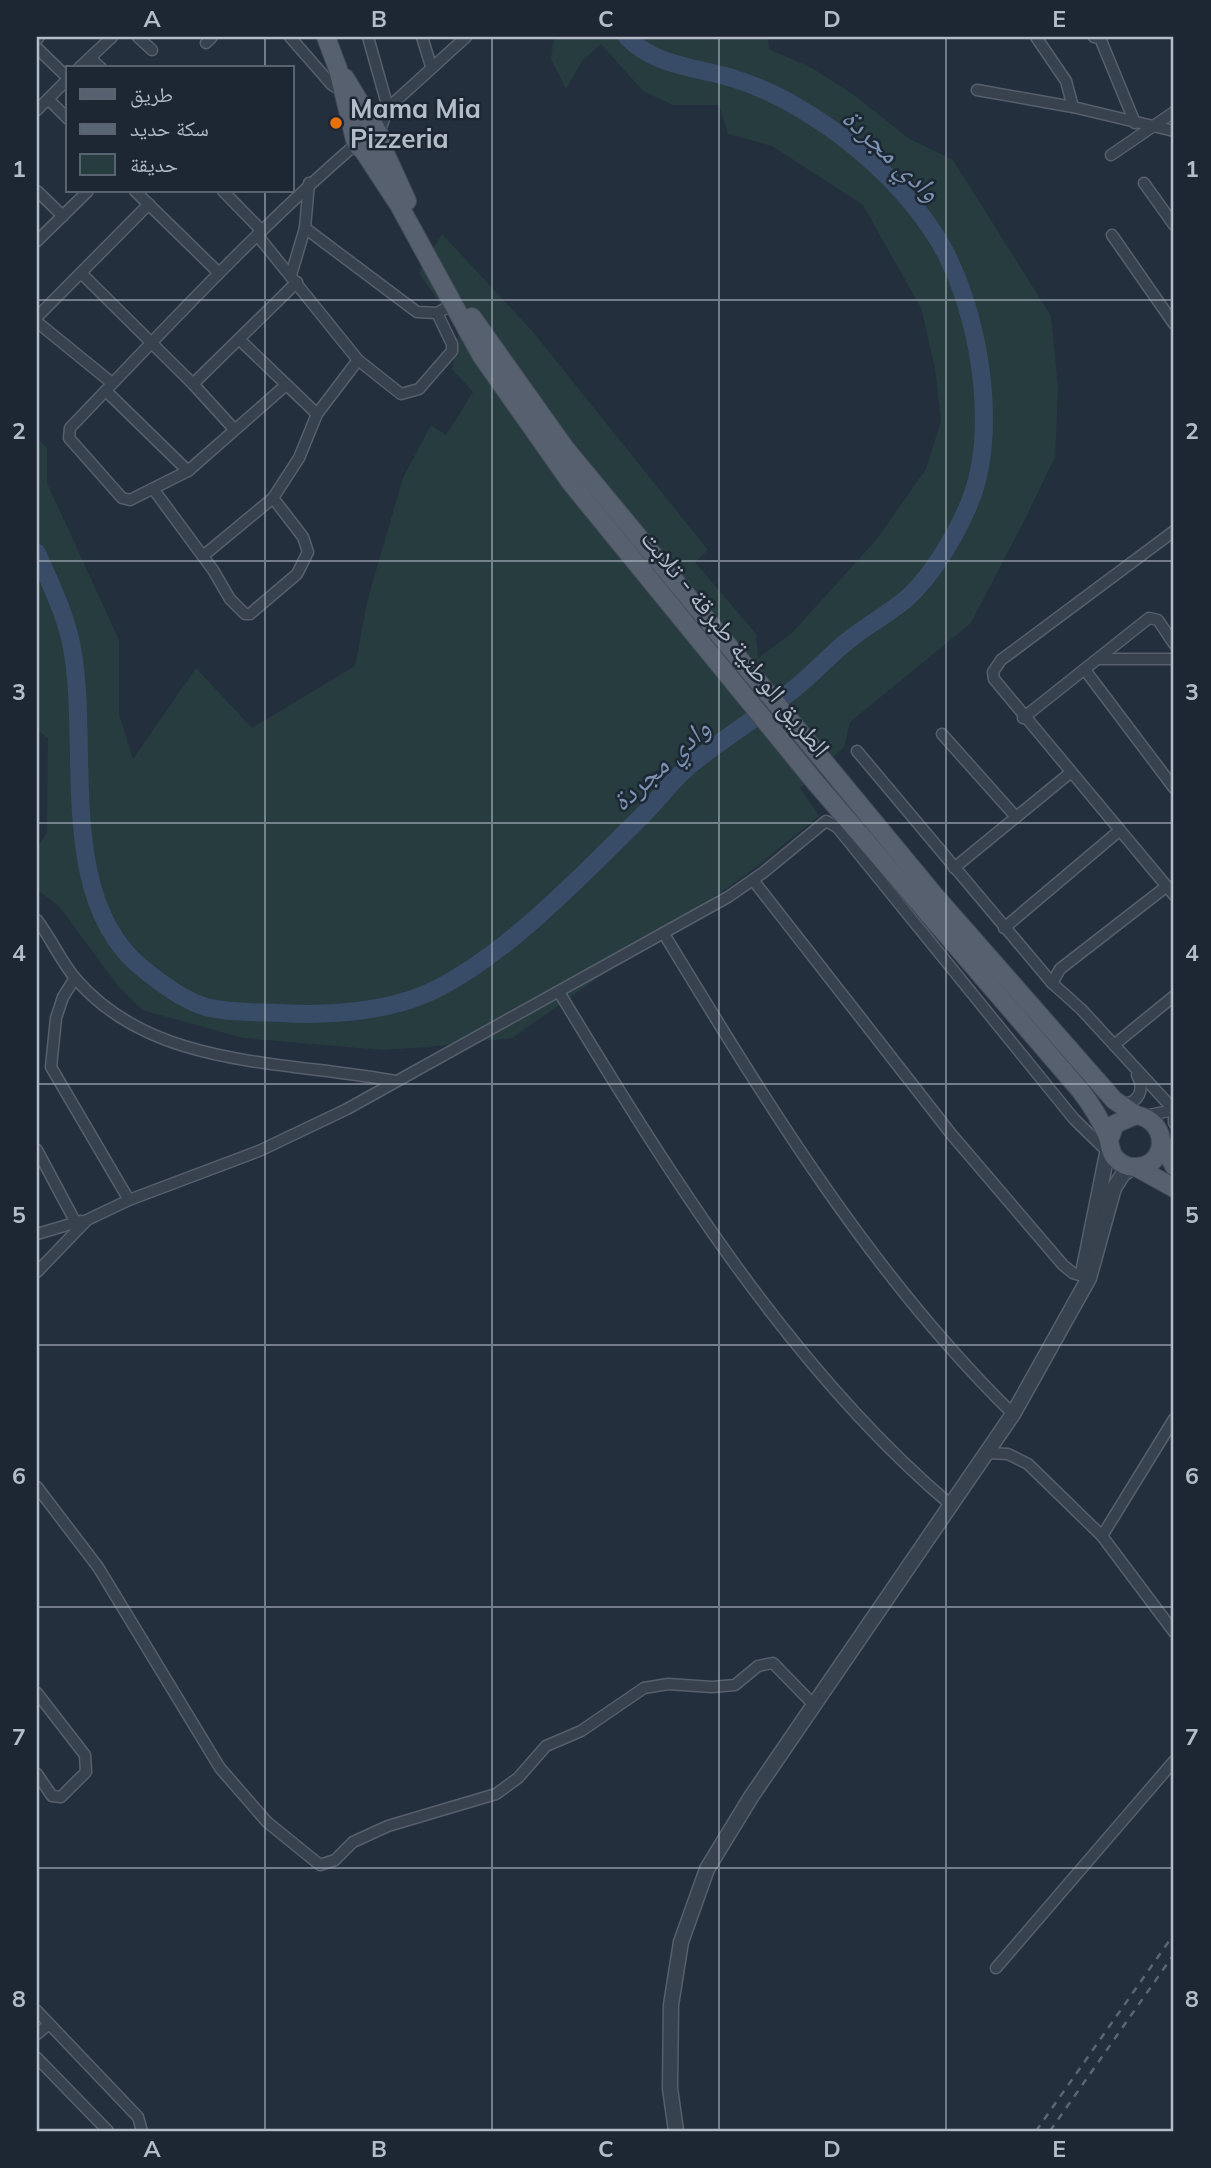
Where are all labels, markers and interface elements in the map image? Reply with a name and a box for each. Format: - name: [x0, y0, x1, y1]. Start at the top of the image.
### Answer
- text: A: [143, 4, 161, 33]
- text: B: [371, 4, 387, 33]
- text: C: [598, 4, 614, 33]
- text: D: [823, 4, 841, 33]
- text: E: [1052, 4, 1066, 33]
- legend: [66, 66, 294, 192]
- text: طريق: [130, 81, 173, 108]
- place label: Mama Mia Pizzeria: [350, 92, 481, 155]
- water label: وادي مجردة: [831, 100, 948, 213]
- text: سكة حديد: [130, 115, 209, 141]
- marker: Mama Mia Pizzeria: [328, 115, 344, 131]
- text: حديقة: [130, 151, 178, 177]
- text: 1: [12, 154, 26, 183]
- text: 1: [1185, 154, 1199, 183]
- text: 2: [12, 416, 26, 445]
- text: 2: [1185, 416, 1199, 445]
- street label: الطريق الوطنية طبرقة - تلابت: [634, 523, 838, 763]
- text: 3: [12, 677, 26, 706]
- text: 3: [1185, 677, 1199, 706]
- water label: وادي مجردة: [603, 710, 721, 822]
- text: 4: [12, 938, 26, 967]
- text: 4: [1185, 938, 1199, 967]
- text: 5: [12, 1200, 26, 1229]
- text: 5: [1185, 1200, 1199, 1229]
- text: 6: [12, 1461, 26, 1490]
- text: 6: [1185, 1461, 1199, 1490]
- text: 7: [12, 1722, 26, 1751]
- text: 7: [1185, 1722, 1199, 1751]
- text: 8: [12, 1984, 26, 2013]
- text: 8: [1185, 1984, 1199, 2013]
- text: A: [143, 2134, 161, 2163]
- text: B: [371, 2134, 387, 2163]
- text: C: [598, 2134, 614, 2163]
- text: D: [823, 2134, 841, 2163]
- text: E: [1052, 2134, 1066, 2163]

